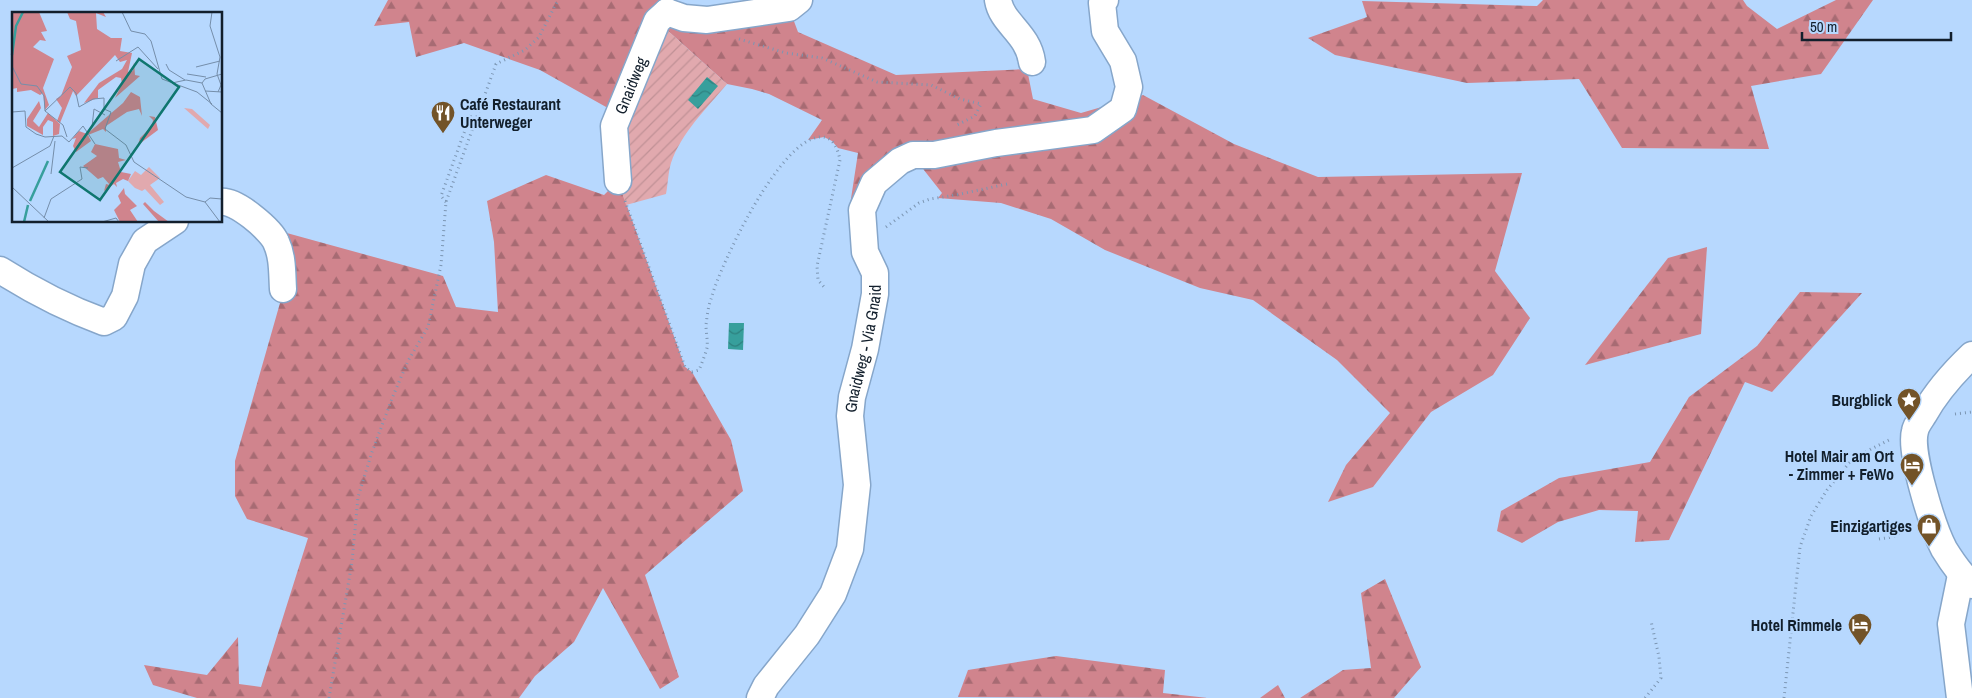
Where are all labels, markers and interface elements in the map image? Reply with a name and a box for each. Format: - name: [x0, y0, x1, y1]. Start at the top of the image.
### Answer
- scale bar: [1802, 10, 1951, 42]
- inset map: [12, 12, 222, 222]
- text: 50 m: [1810, 16, 1837, 37]
- street label: Gnaidweg: [609, 53, 652, 117]
- place label: Café Restaurant Unterweger: [460, 93, 561, 133]
- restaurant icon: Café Restaurant Unterweger: [430, 100, 456, 134]
- street label: Gnaidweg - Via Gnaid: [839, 285, 886, 414]
- place icon: Burgblick: [1896, 387, 1922, 421]
- place label: Burgblick: [1831, 389, 1893, 411]
- place label: Hotel Mair am Ort - Zimmer + FeWo: [1785, 445, 1895, 485]
- hotel icon: Hotel Mair am Ort - Zimmer + FeWo: [1899, 452, 1925, 486]
- shop icon: Einzigartiges: [1916, 513, 1942, 547]
- place label: Einzigartiges: [1830, 515, 1912, 537]
- hotel icon: Hotel Rimmele: [1847, 612, 1873, 646]
- place label: Hotel Rimmele: [1751, 614, 1842, 636]

